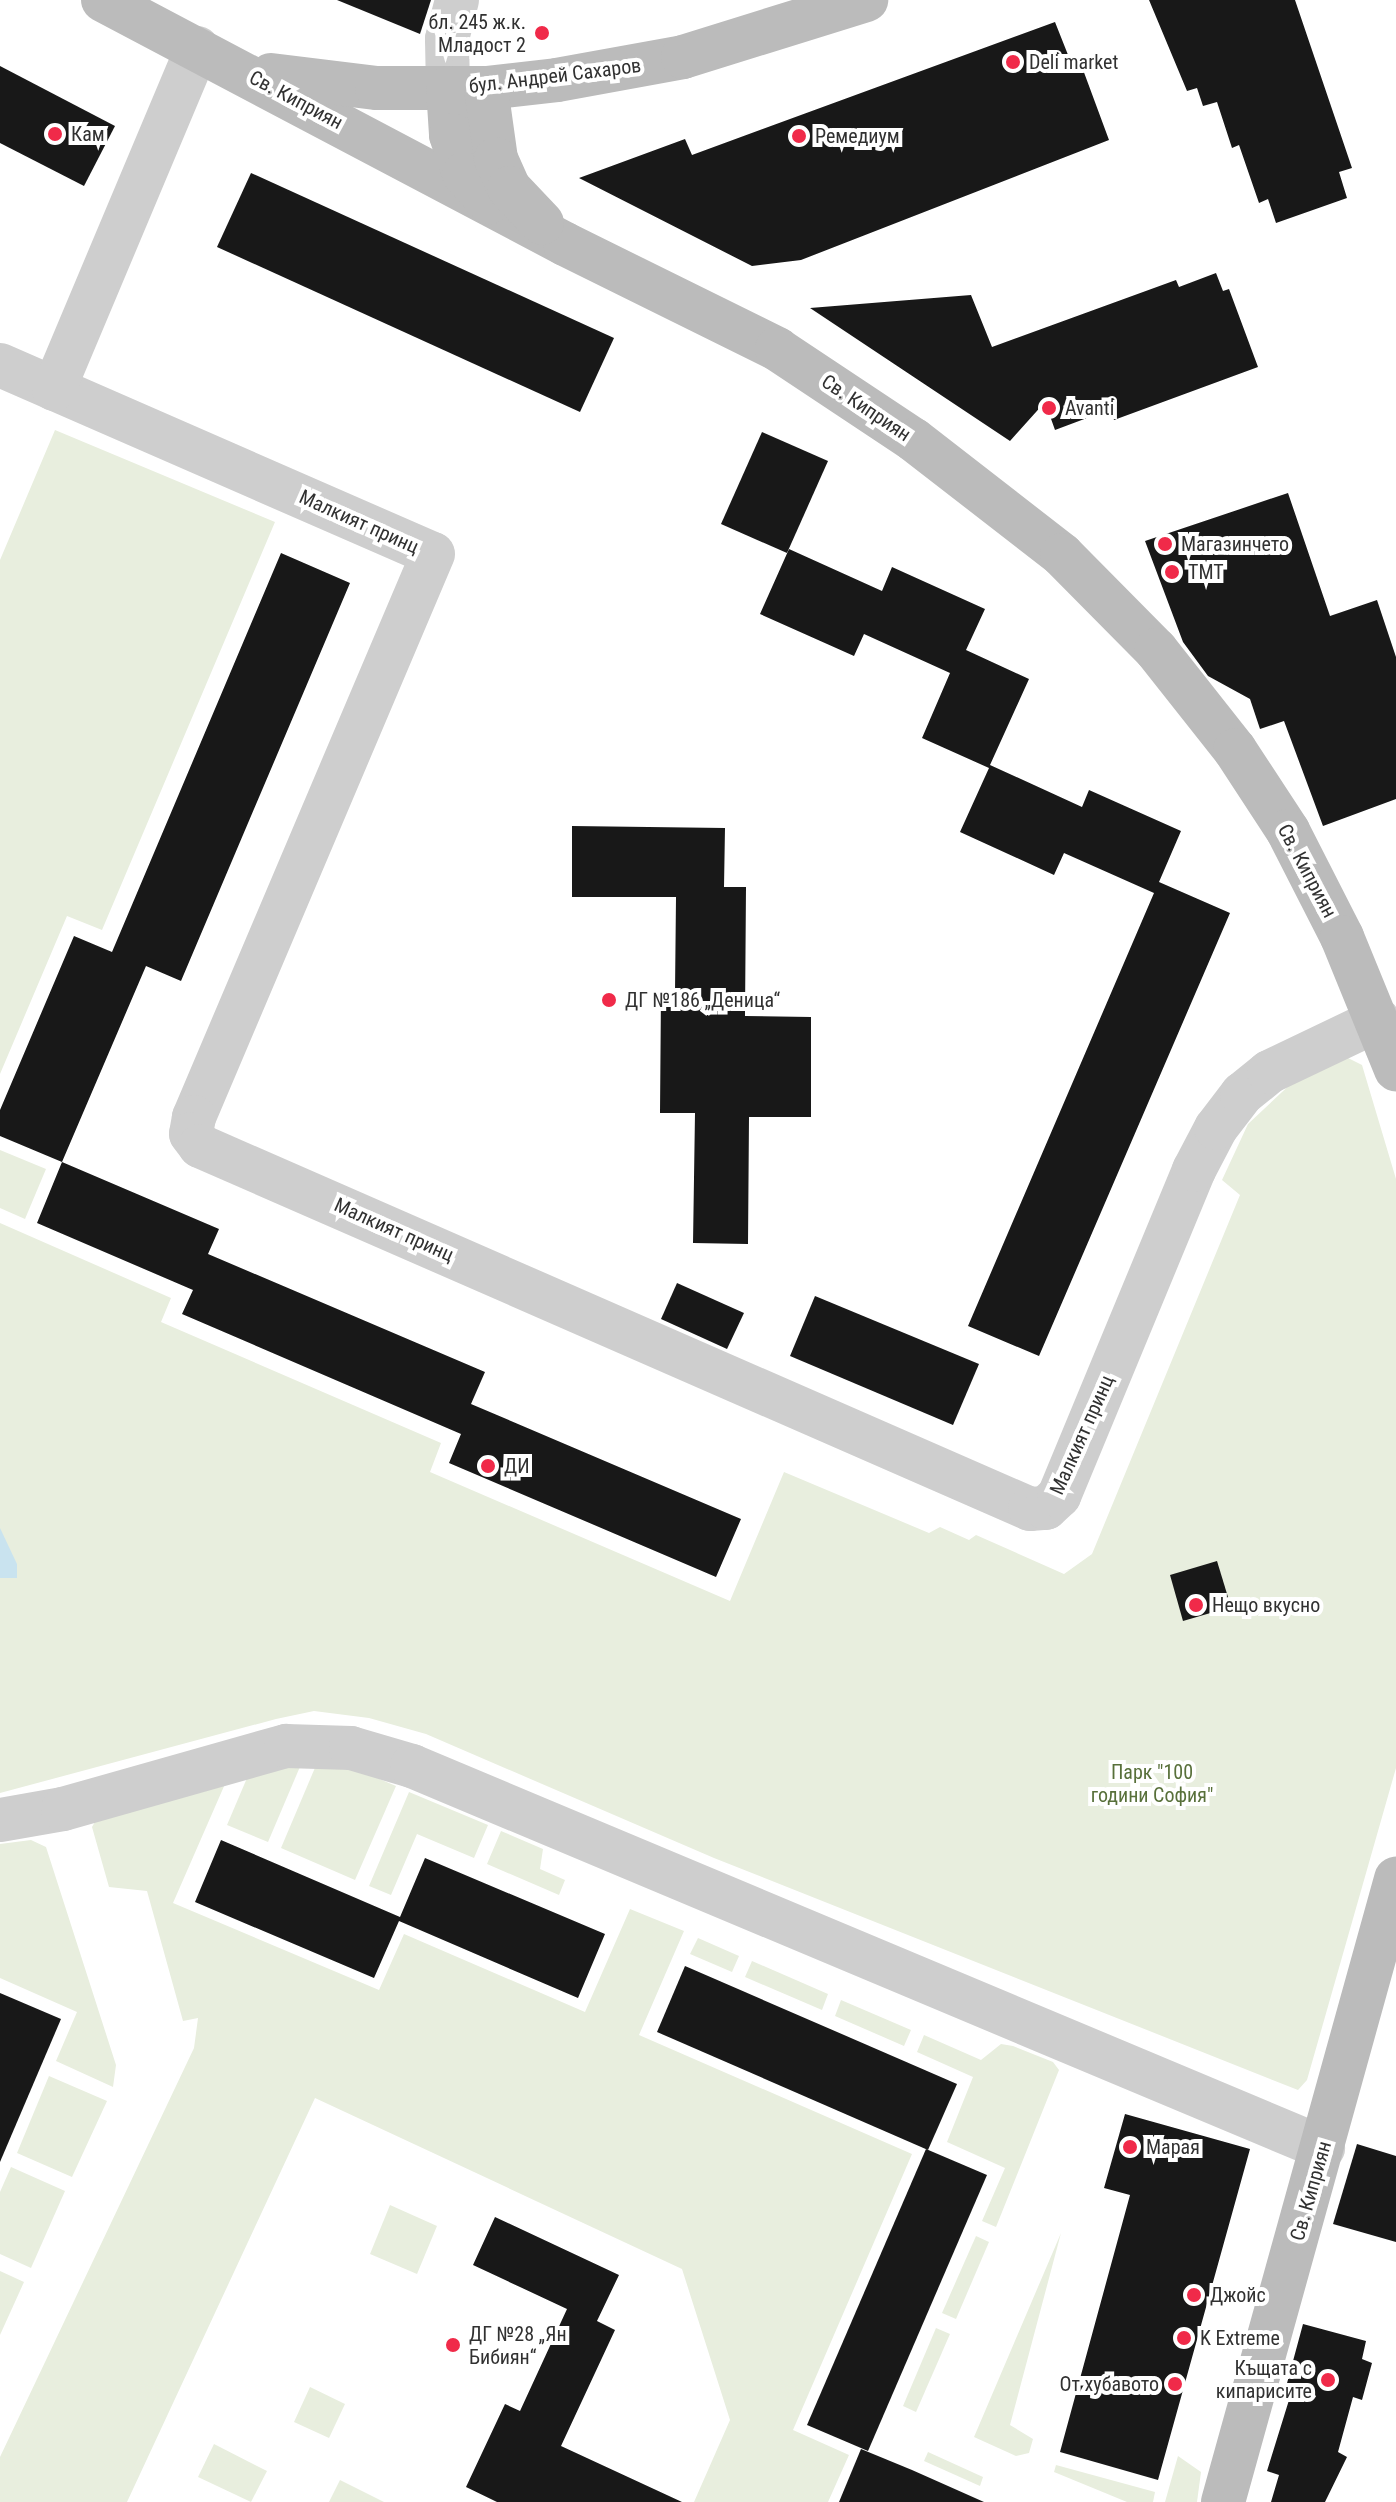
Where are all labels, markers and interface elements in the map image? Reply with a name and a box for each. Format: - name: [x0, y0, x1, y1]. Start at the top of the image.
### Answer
- place label: бл. 245 ж.к. Младост 2: [429, 10, 526, 57]
- marker: бл. 245 ж.к. Младост 2: [533, 24, 551, 42]
- place label: Deli market: [1029, 50, 1118, 74]
- marker: Deli market: [1004, 53, 1022, 71]
- street label: бул. Андрей Сахаров: [467, 54, 643, 98]
- street label: Св. Киприян: [245, 65, 347, 135]
- place label: Кам: [71, 122, 105, 146]
- place label: Ремедиум: [815, 124, 900, 148]
- marker: Кам: [46, 125, 64, 143]
- marker: Ремедиум: [790, 127, 808, 145]
- street label: Св. Киприян: [817, 369, 915, 447]
- place label: Avanti: [1065, 396, 1114, 420]
- marker: Avanti: [1040, 399, 1058, 417]
- street label: Малкият принц: [296, 485, 422, 559]
- place label: Магазинчето: [1181, 532, 1289, 556]
- marker: Магазинчето: [1156, 535, 1174, 553]
- place label: TMT: [1188, 560, 1224, 584]
- marker: TMT: [1163, 563, 1181, 581]
- street label: Св. Киприян: [1272, 820, 1342, 922]
- place label: ДГ №186 „Деница“: [625, 988, 780, 1012]
- marker: ДГ №186 „Деница“: [600, 991, 618, 1009]
- street label: Малкият принц: [331, 1193, 457, 1267]
- street label: Малкият принц: [1045, 1372, 1119, 1498]
- place label: ДИ: [504, 1454, 530, 1478]
- marker: ДИ: [479, 1457, 497, 1475]
- place label: Нещо вкусно: [1212, 1593, 1320, 1617]
- marker: Нещо вкусно: [1187, 1596, 1205, 1614]
- park label: Парк "100 години София": [1091, 1761, 1213, 1808]
- place label: Марая: [1146, 2135, 1200, 2159]
- marker: Марая: [1121, 2138, 1139, 2156]
- street label: Св. Киприян: [1285, 2138, 1337, 2244]
- place label: Джойс: [1210, 2283, 1266, 2307]
- marker: Джойс: [1185, 2286, 1203, 2304]
- place label: ДГ №28 „Ян Бибиян“: [469, 2322, 567, 2369]
- place label: K Extreme: [1200, 2326, 1280, 2350]
- marker: K Extreme: [1175, 2329, 1193, 2347]
- marker: ДГ №28 „Ян Бибиян“: [444, 2336, 462, 2354]
- place label: Къщата с кипарисите: [1216, 2356, 1312, 2403]
- marker: Къщата с кипарисите: [1319, 2371, 1337, 2389]
- place label: От хубавото: [1059, 2372, 1159, 2396]
- marker: От хубавото: [1166, 2375, 1184, 2393]

